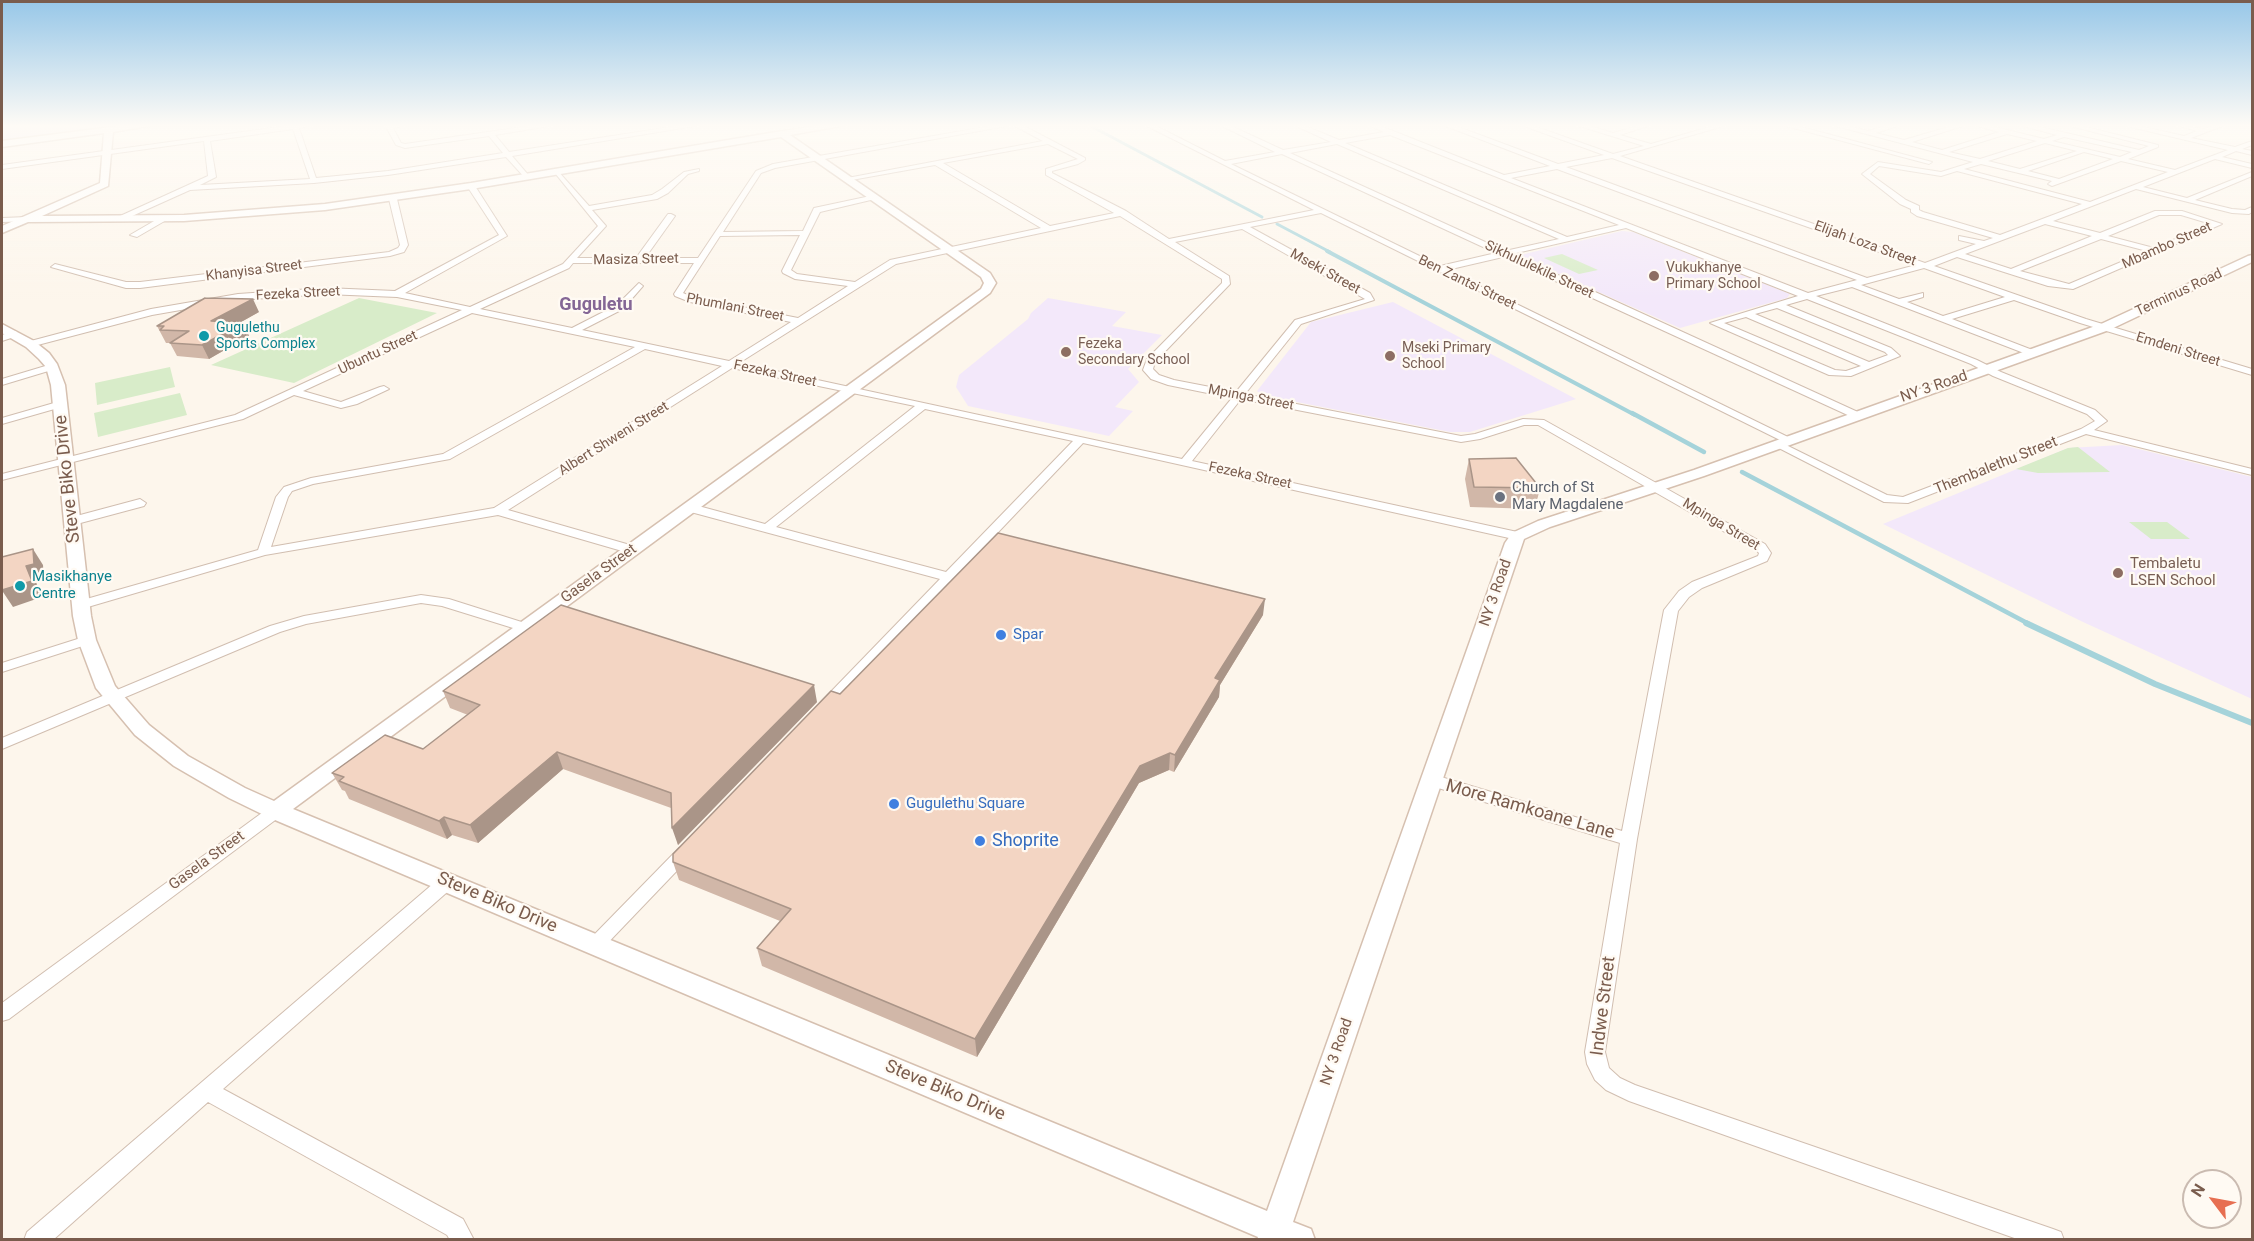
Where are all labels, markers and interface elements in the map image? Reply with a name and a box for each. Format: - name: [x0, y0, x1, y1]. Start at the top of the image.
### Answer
- street label: Elijah Loza Street: [1812, 218, 1918, 270]
- street label: Mbambo Street: [2120, 219, 2214, 273]
- street label: Sikhululekile Street: [1482, 237, 1596, 303]
- street label: Mseki Street: [1287, 246, 1363, 298]
- street label: Masiza Street: [593, 251, 679, 269]
- street label: Ben Zantsi Street: [1415, 252, 1519, 314]
- street label: Khanyisa Street: [205, 257, 303, 285]
- place label: Vukukhanye Primary School: [1666, 260, 1761, 292]
- street label: Terminus Road: [2133, 266, 2225, 320]
- marker: Vukukhanye Primary School: [1647, 269, 1661, 283]
- street label: Fezeka Street: [255, 283, 341, 305]
- street label: Phumlani Street: [685, 290, 785, 326]
- district label: Guguletu: [559, 294, 633, 316]
- place label: Gugulethu Sports Complex: [216, 320, 316, 352]
- street label: Ubuntu Street: [336, 327, 420, 379]
- marker: Gugulethu Sports Complex: [197, 329, 211, 343]
- street label: Emdeni Street: [2134, 329, 2222, 371]
- place label: Fezeka Secondary School: [1078, 336, 1190, 368]
- place label: Mseki Primary School: [1402, 340, 1491, 372]
- marker: Fezeka Secondary School: [1059, 345, 1073, 359]
- marker: Mseki Primary School: [1383, 349, 1397, 363]
- street label: Fezeka Street: [732, 357, 818, 391]
- street label: NY 3 Road: [1898, 367, 1970, 407]
- street label: Mpinga Street: [1207, 381, 1295, 415]
- street label: Albert Shweni Street: [556, 398, 672, 480]
- street label: Steve Biko Drive: [51, 414, 85, 544]
- street label: Thembalethu Street: [1932, 433, 2060, 499]
- street label: Fezeka Street: [1207, 459, 1293, 493]
- place label: Church of St Mary Magdalene: [1512, 479, 1623, 514]
- marker: Church of St Mary Magdalene: [1493, 490, 1507, 504]
- street label: Mpinga Street: [1679, 495, 1763, 555]
- street label: Gasela Street: [558, 541, 640, 607]
- place label: Tembaletu LSEN School: [2130, 555, 2216, 590]
- street label: NY 3 Road: [1476, 557, 1516, 629]
- marker: Tembaletu LSEN School: [2111, 566, 2125, 580]
- place label: Masikhanye Centre: [32, 568, 112, 603]
- marker: Masikhanye Centre: [13, 579, 27, 593]
- place label: Spar: [1013, 626, 1044, 644]
- marker: Spar: [994, 628, 1008, 642]
- street label: More Ramkoane Lane: [1443, 776, 1617, 844]
- place label: Gugulethu Square: [906, 795, 1025, 813]
- marker: Gugulethu Square: [887, 797, 901, 811]
- street label: Gasela Street: [166, 828, 248, 894]
- place label: Shoprite: [992, 830, 1059, 852]
- marker: Shoprite: [973, 834, 987, 848]
- street label: Steve Biko Drive: [434, 868, 560, 938]
- street label: Indwe Street: [1587, 955, 1621, 1057]
- street label: NY 3 Road: [1317, 1016, 1357, 1088]
- street label: Steve Biko Drive: [882, 1056, 1008, 1126]
- north arrow: [2182, 1169, 2242, 1229]
- text: N: [2187, 1180, 2209, 1200]

